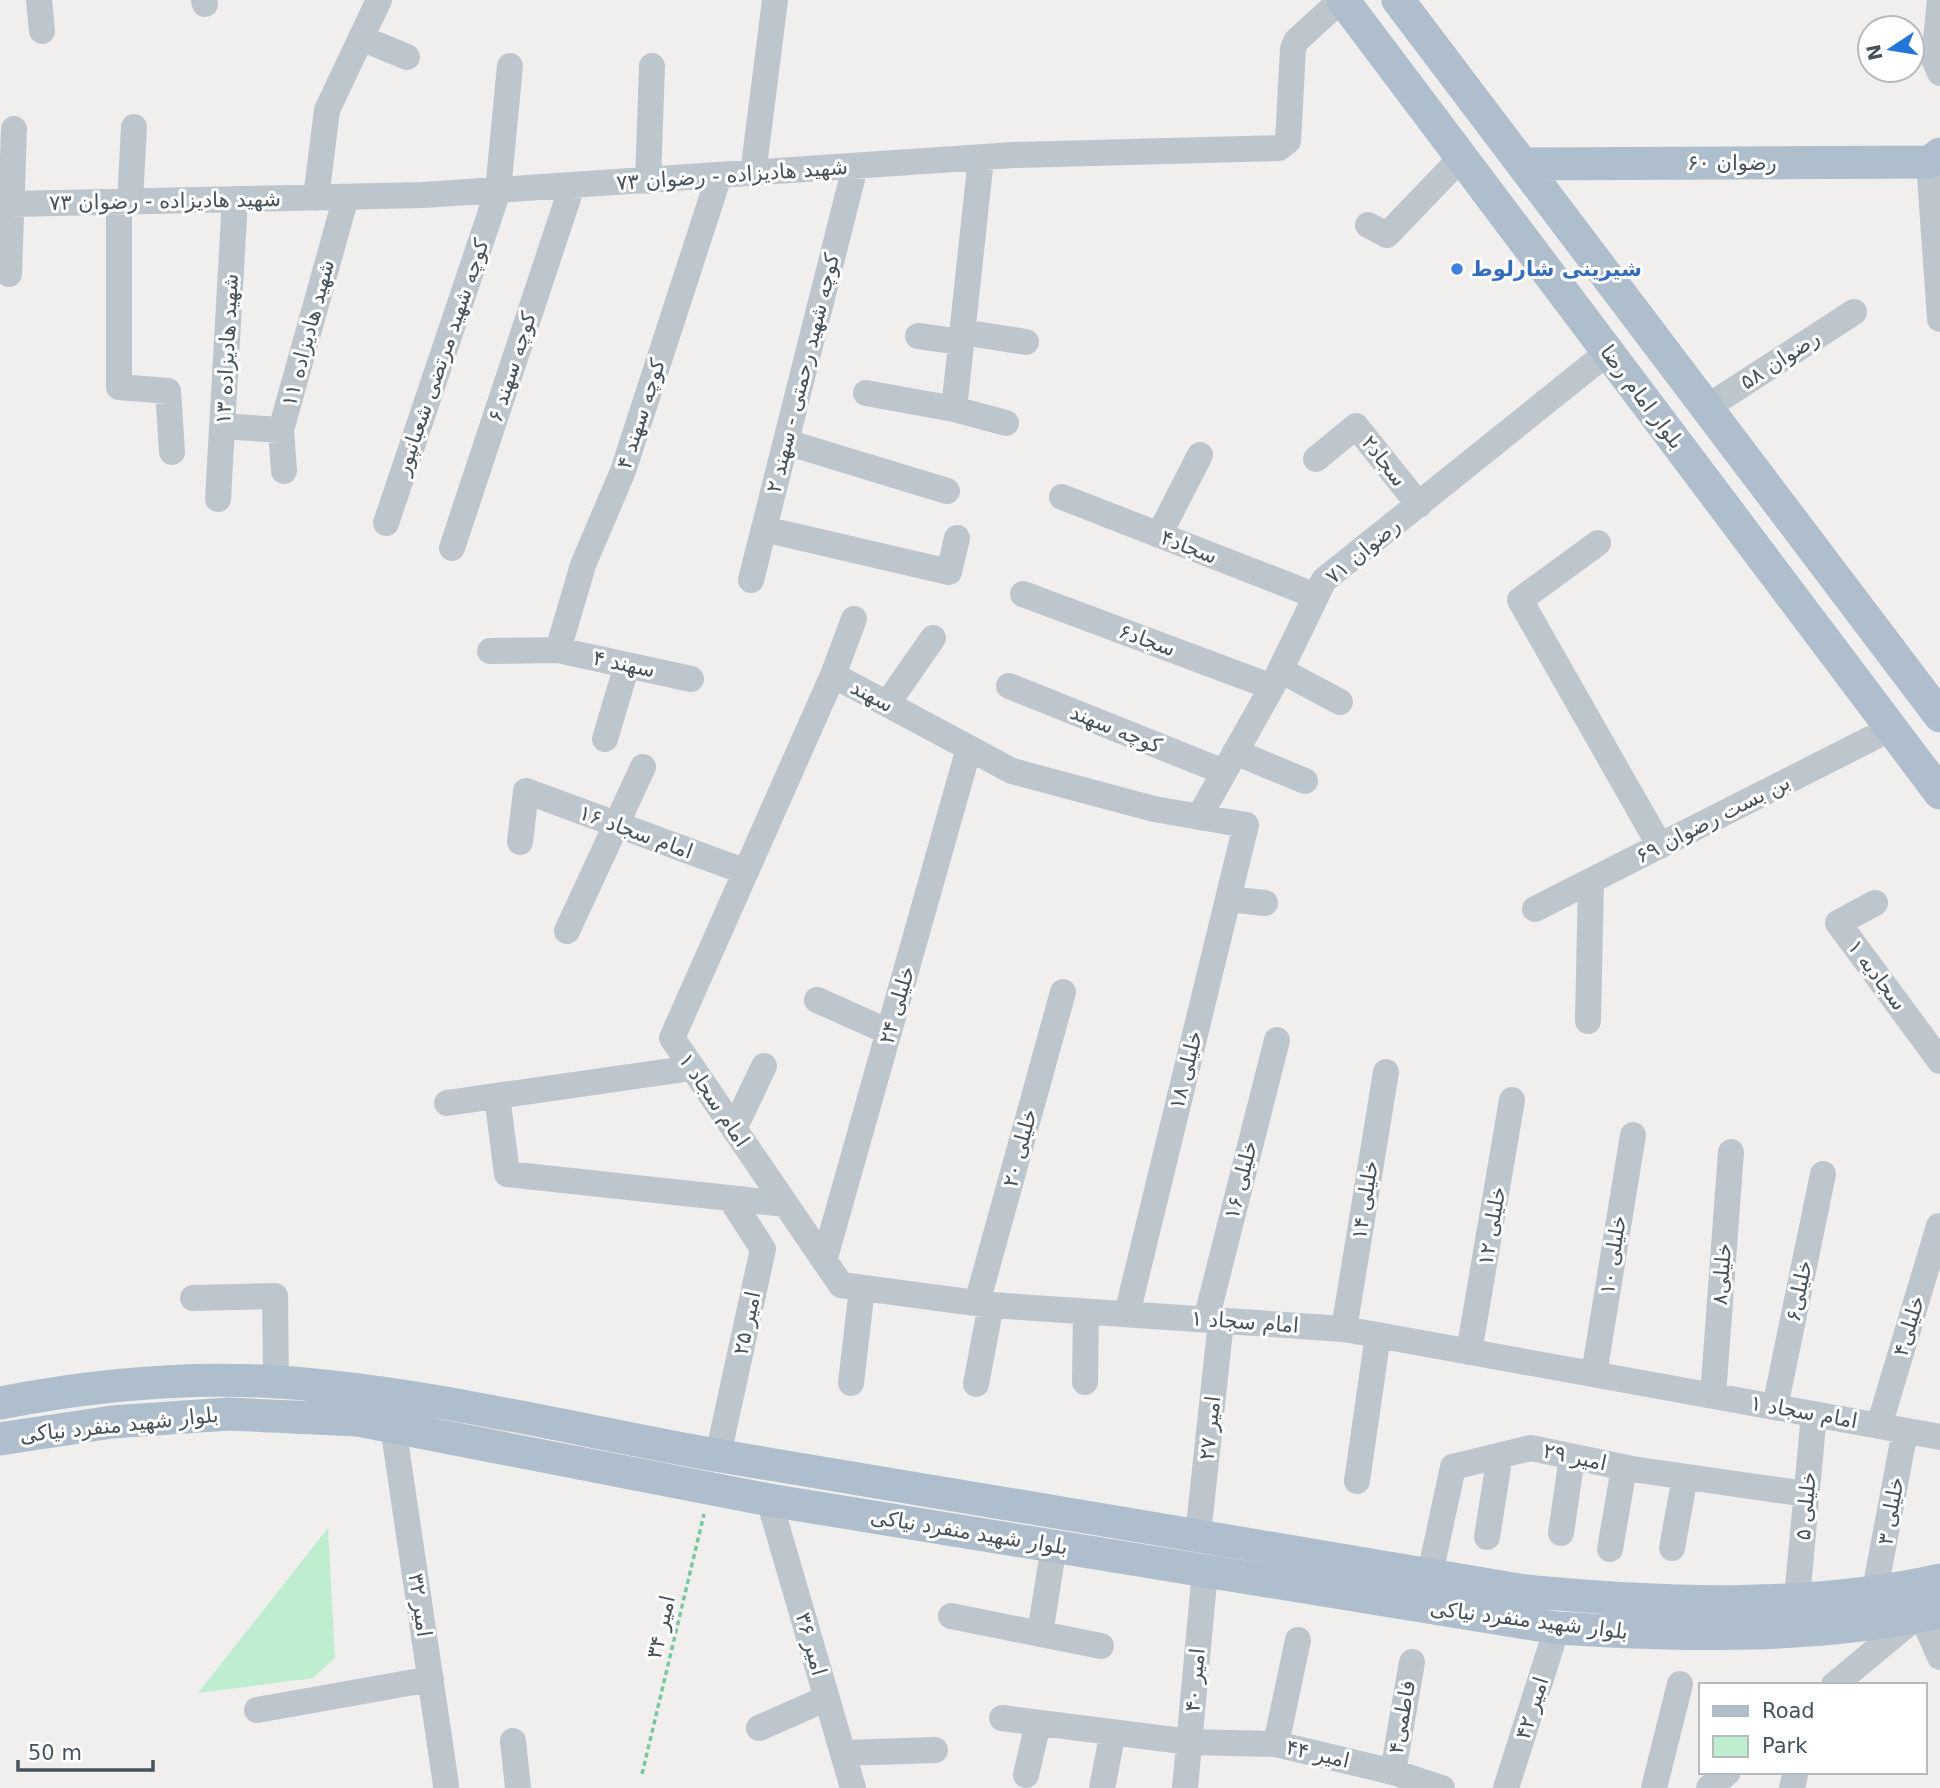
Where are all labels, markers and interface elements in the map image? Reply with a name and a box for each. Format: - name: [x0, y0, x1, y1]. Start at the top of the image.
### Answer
- north arrow: [1856, 14, 1926, 84]
- text: N: [1862, 42, 1887, 63]
- street label: رضوان ۶۰: [1687, 151, 1777, 175]
- street label: شهید هادیزاده - رضوان ۷۳: [615, 155, 849, 195]
- street label: شهید هادیزاده - رضوان ۷۳: [49, 187, 281, 215]
- street label: کوچه شهید مرتضی شعبانپور: [390, 236, 494, 479]
- street label: کوچه شهید رحمتی - سهند ۲: [762, 251, 844, 495]
- street label: شهید هادیزاده ۱۱: [277, 257, 339, 409]
- place label: شیرینی شارلوط: [1471, 257, 1642, 281]
- marker: شیرینی شارلوط: [1449, 261, 1465, 277]
- street label: شهید هادیزاده ۱۳: [211, 273, 243, 425]
- street label: کوچه سهند ۶: [483, 309, 541, 425]
- street label: رضوان ۵۸: [1736, 326, 1824, 394]
- street label: بلوار امام رضا: [1595, 340, 1689, 454]
- street label: کوچه سهند ۴: [612, 356, 670, 472]
- street label: سجاد۲: [1357, 431, 1411, 491]
- street label: رضوان ۷۱: [1321, 513, 1405, 589]
- street label: سجاد۴: [1158, 525, 1220, 569]
- street label: سجاد۶: [1116, 619, 1178, 661]
- street label: سهند ۴: [591, 646, 657, 682]
- street label: سهند: [847, 675, 897, 717]
- street label: كوچه سهند: [1067, 700, 1165, 758]
- street label: بن بست رضوان ۶۹: [1632, 770, 1794, 868]
- street label: امام سجاد ۱۶: [576, 800, 696, 864]
- street label: سجادیه ۱: [1843, 935, 1911, 1015]
- street label: خلیلی ۲۴: [874, 963, 920, 1047]
- street label: خلیلی ۱۸: [1165, 1028, 1207, 1112]
- street label: امام سجاد ۱: [674, 1049, 754, 1151]
- street label: خلیلی ۲۰: [998, 1106, 1042, 1190]
- street label: خلیلی ۱۶: [1220, 1138, 1262, 1222]
- street label: خلیلی ۱۴: [1347, 1159, 1383, 1241]
- street label: خلیلی ۱۲: [1473, 1185, 1511, 1267]
- street label: خلیلی ۱۰: [1595, 1214, 1631, 1296]
- street label: خلیلی۸: [1708, 1242, 1736, 1306]
- street label: خلیلی۶: [1781, 1258, 1817, 1324]
- street label: امیر ۲۵: [729, 1289, 765, 1357]
- street label: خلیلی۴: [1888, 1293, 1930, 1359]
- street label: امام سجاد ۱: [1190, 1306, 1300, 1338]
- street label: امام سجاد ۱: [1749, 1391, 1859, 1433]
- street label: امیر ۲۷: [1195, 1395, 1225, 1461]
- street label: بلوار شهید منفرد نیاکی: [19, 1403, 219, 1447]
- street label: امیر ۲۹: [1541, 1439, 1609, 1475]
- street label: خلیلی ۵: [1791, 1471, 1821, 1541]
- street label: خلیلی ۳: [1873, 1475, 1909, 1547]
- street label: بلوار شهید منفرد نیاکی: [869, 1505, 1069, 1559]
- street label: امیر ۳۲: [404, 1572, 436, 1638]
- street label: امیر ۳۴: [642, 1593, 680, 1661]
- street label: بلوار شهید منفرد نیاکی: [1429, 1596, 1629, 1644]
- street label: امیر ۳۶: [791, 1610, 831, 1678]
- street label: امیر ۴۰: [1180, 1647, 1210, 1713]
- street label: امیر ۴۲: [1511, 1674, 1553, 1742]
- street label: فاطمی۴: [1384, 1678, 1420, 1756]
- legend: [1699, 1683, 1926, 1774]
- text: Road: [1762, 1699, 1815, 1723]
- scale bar: [18, 1728, 152, 1772]
- text: Park: [1762, 1734, 1808, 1758]
- street label: امیر ۴۴: [1284, 1735, 1352, 1773]
- text: 50 m: [28, 1741, 82, 1765]

